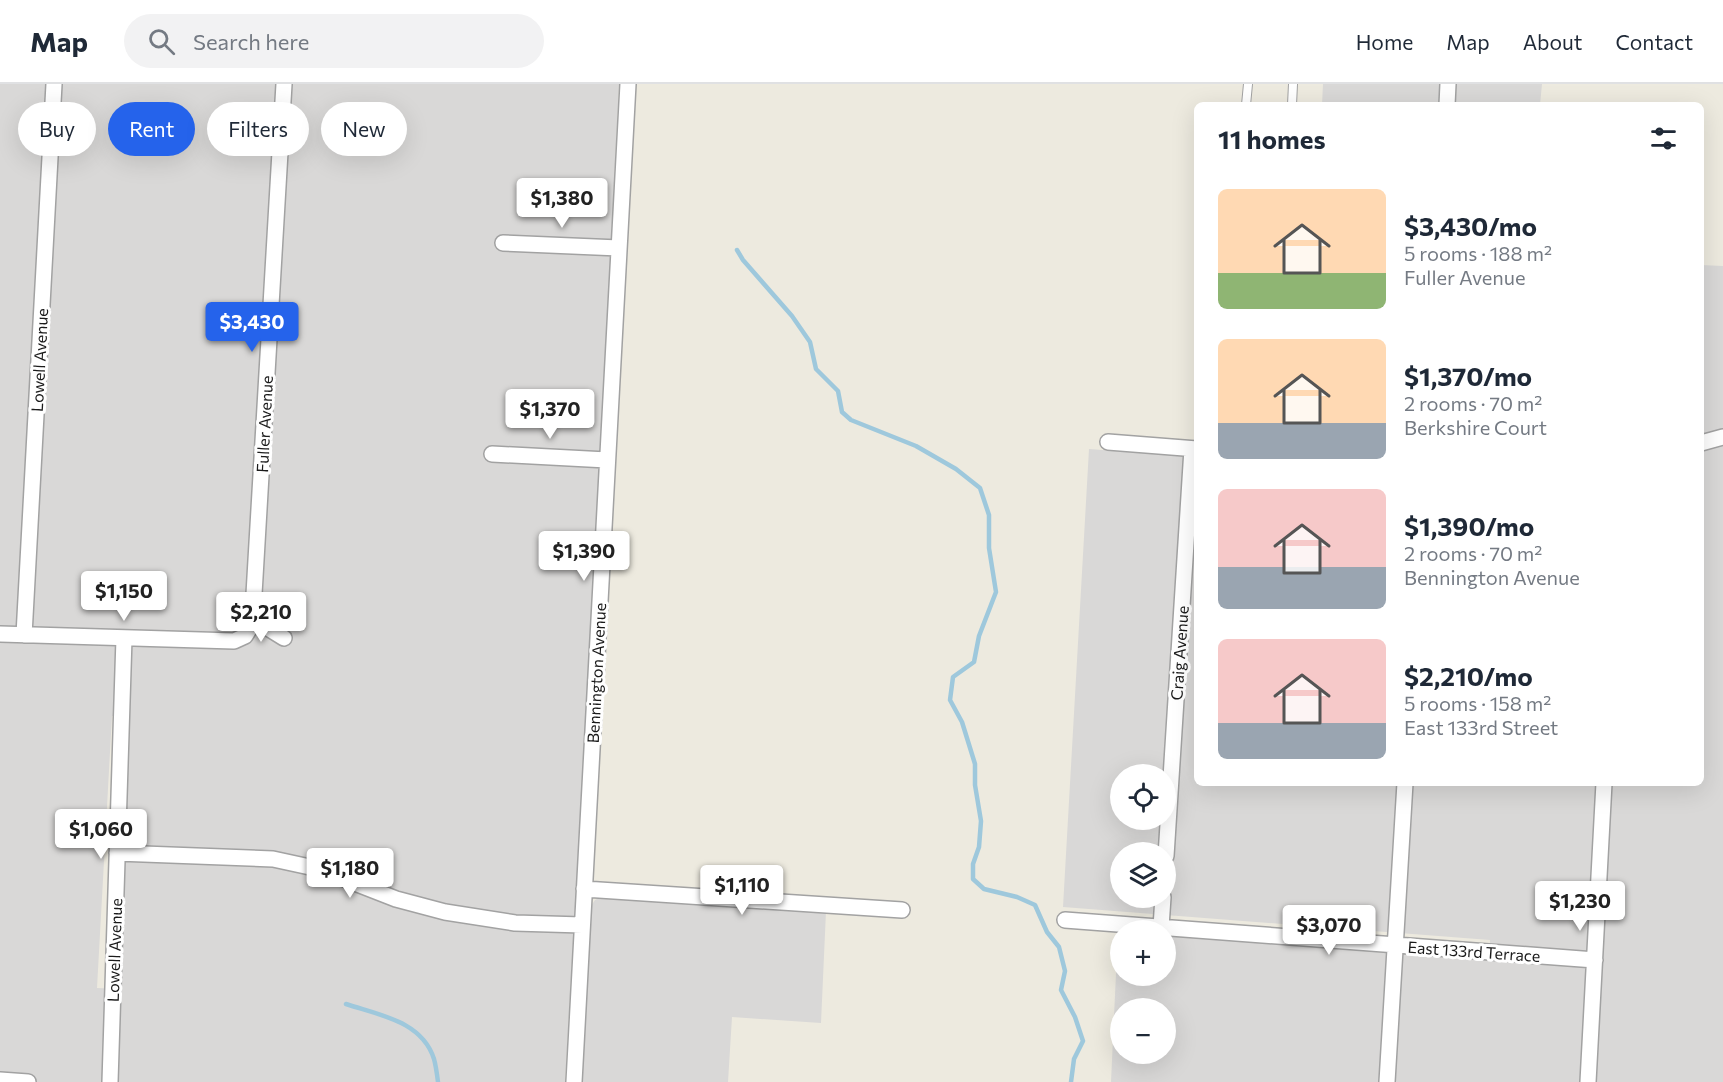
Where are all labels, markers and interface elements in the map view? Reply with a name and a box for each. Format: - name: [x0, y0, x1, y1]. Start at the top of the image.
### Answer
- search box: [124, 14, 544, 68]
- text: Map: [30, 24, 88, 58]
- icon: search: [145, 25, 178, 58]
- text: Search here: [193, 28, 309, 55]
- text: Home: [1356, 29, 1413, 54]
- text: Map: [1446, 29, 1490, 54]
- text: About: [1523, 29, 1582, 54]
- text: Contact: [1615, 29, 1693, 54]
- chip: Buy: [18, 102, 96, 156]
- chip: Rent: [108, 102, 195, 156]
- chip: Filters: [207, 102, 309, 156]
- chip: New: [321, 102, 407, 156]
- icon: filters: [1647, 122, 1680, 155]
- text: 11 homes: [1218, 123, 1326, 154]
- pin: $1,380: [513, 178, 611, 229]
- text: $1,380: [531, 185, 593, 209]
- text: $3,430/mo: [1404, 210, 1537, 241]
- icon: home: [1266, 213, 1338, 285]
- text: 5 rooms · 188 m²: [1404, 241, 1552, 265]
- text: Fuller Avenue: [1404, 265, 1526, 289]
- pin: $3,430: [203, 302, 301, 353]
- street label: Lowell Avenue: [27, 308, 51, 412]
- text: $3,430: [220, 309, 284, 333]
- text: $1,370/mo: [1404, 360, 1532, 391]
- icon: home: [1266, 363, 1338, 435]
- street label: Fuller Avenue: [252, 375, 276, 473]
- pin: $1,370: [501, 389, 599, 440]
- text: 2 rooms · 70 m²: [1404, 391, 1542, 415]
- text: $1,370: [519, 396, 581, 420]
- text: Berkshire Court: [1404, 415, 1547, 439]
- text: $1,390/mo: [1404, 510, 1534, 541]
- icon: home: [1266, 513, 1338, 585]
- pin: $1,390: [535, 531, 633, 582]
- text: $1,390: [553, 538, 615, 562]
- text: 2 rooms · 70 m²: [1404, 541, 1542, 565]
- text: Bennington Avenue: [1404, 565, 1580, 589]
- pin: $1,150: [75, 571, 173, 622]
- text: $1,150: [95, 578, 153, 602]
- pin: $2,210: [212, 592, 310, 643]
- text: $2,210: [230, 599, 292, 623]
- street label: Bennington Avenue: [583, 602, 609, 744]
- street label: Craig Avenue: [1166, 605, 1192, 701]
- text: $2,210/mo: [1404, 660, 1533, 691]
- icon: home: [1266, 663, 1338, 735]
- text: 5 rooms · 158 m²: [1404, 691, 1551, 715]
- text: East 133rd Street: [1404, 715, 1558, 739]
- map controls: [1110, 764, 1176, 1064]
- button: locate: [1110, 764, 1176, 830]
- pin: $1,060: [52, 809, 150, 860]
- text: $1,060: [69, 816, 133, 840]
- button: layers: [1110, 842, 1176, 908]
- pin: $1,180: [301, 848, 399, 899]
- text: $1,180: [321, 855, 379, 879]
- pin: $1,110: [693, 865, 791, 916]
- text: $1,110: [714, 872, 770, 896]
- pin: $1,230: [1531, 881, 1629, 932]
- text: $1,230: [1549, 888, 1611, 912]
- street label: Lowell Avenue: [103, 898, 125, 1002]
- pin: $3,070: [1280, 905, 1378, 956]
- text: $3,070: [1297, 912, 1361, 936]
- button: +: [1110, 920, 1176, 986]
- street label: East 133rd Terrace: [1407, 937, 1541, 965]
- button: −: [1110, 998, 1176, 1064]

